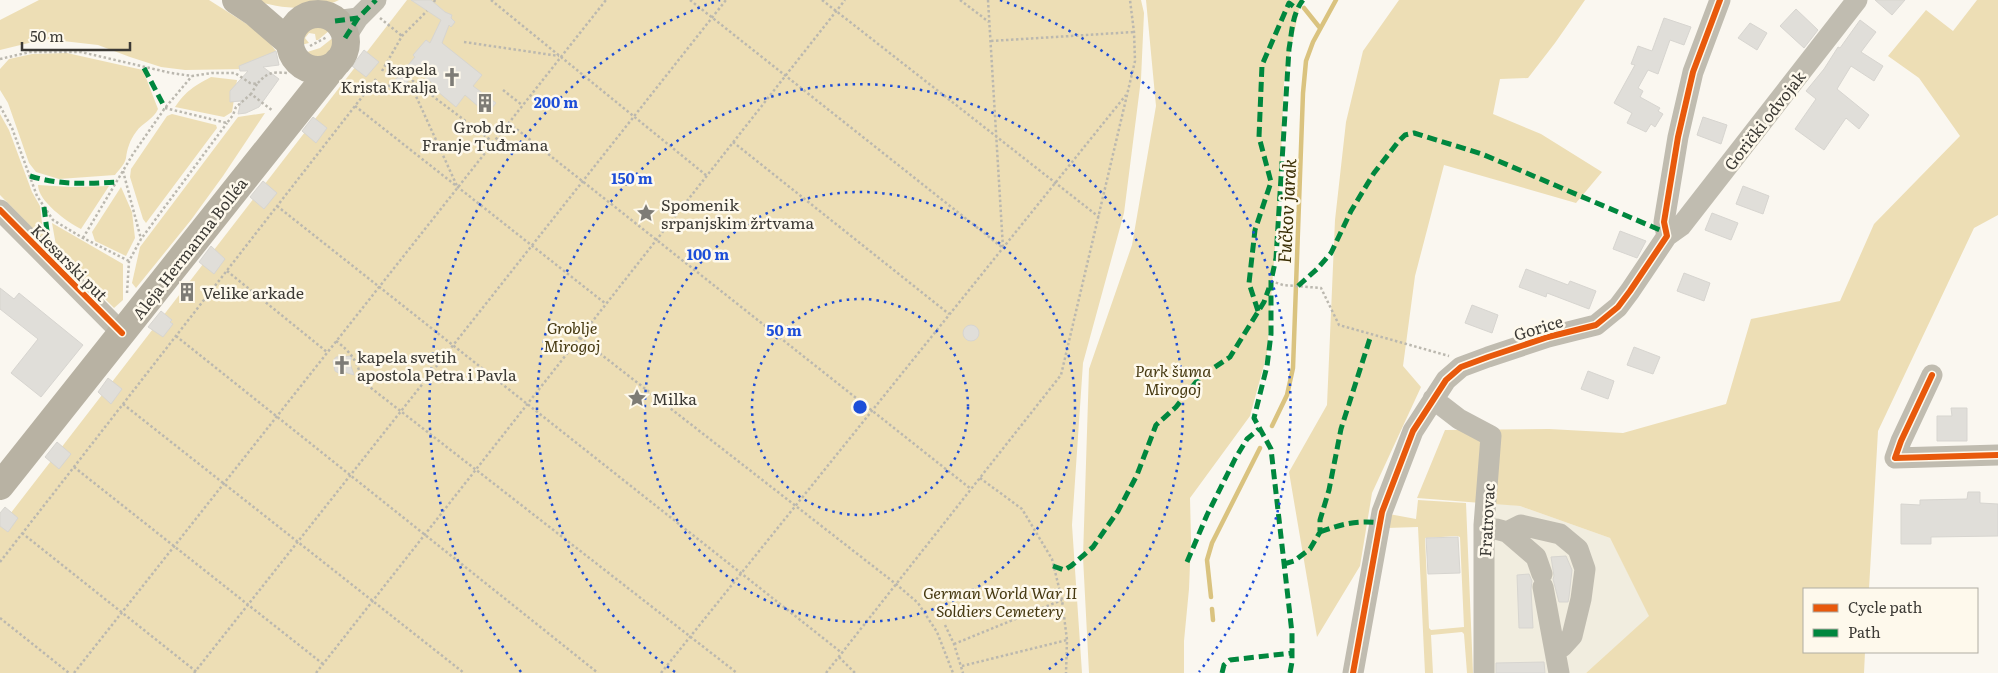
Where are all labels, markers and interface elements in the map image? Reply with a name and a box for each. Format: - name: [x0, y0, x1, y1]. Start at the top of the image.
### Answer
- scale bar: [22, 20, 130, 52]
- text: 50 m: [30, 24, 64, 47]
- place label: kapela Krista Kralja: [340, 56, 437, 98]
- street label: Gorički odvojak: [1717, 65, 1811, 175]
- church icon: kapela Krista Kralja: [441, 66, 463, 88]
- text: 200 m: [534, 90, 578, 113]
- building icon: Grob dr. Franje Tuđmana: [474, 92, 496, 114]
- place label: Grob dr. Franje Tuđmana: [422, 114, 549, 156]
- water label: Fučkov jarak: [1270, 158, 1302, 264]
- text: 150 m: [611, 166, 653, 189]
- street label: Aleja Hermanna Bolléa: [126, 171, 252, 324]
- place label: Spomenik srpanjskim žrtvama: [661, 192, 814, 234]
- place icon: Spomenik srpanjskim žrtvama: [635, 202, 657, 224]
- street label: Klesarski put: [26, 218, 114, 306]
- text: 100 m: [687, 242, 729, 265]
- place label: Velike arkade: [202, 280, 304, 304]
- building icon: Velike arkade: [176, 281, 198, 303]
- street label: Gorice: [1510, 308, 1566, 346]
- park label: Groblje Mirogoj: [544, 315, 600, 357]
- text: 50 m: [766, 318, 802, 341]
- place label: kapela svetih apostola Petra i Pavla: [357, 344, 517, 386]
- church icon: kapela svetih apostola Petra i Pavla: [331, 354, 353, 376]
- park label: Park šuma Mirogoj: [1135, 358, 1212, 400]
- place label: Milka: [652, 386, 697, 410]
- place icon: Milka: [626, 387, 648, 409]
- centre of rings: [851, 398, 869, 416]
- street label: Fratrovac: [1472, 483, 1500, 557]
- park label: German World War II Soldiers Cemetery: [923, 580, 1077, 622]
- legend: [1803, 588, 1978, 653]
- text: Cycle path: [1848, 595, 1923, 618]
- text: Path: [1848, 620, 1881, 643]

